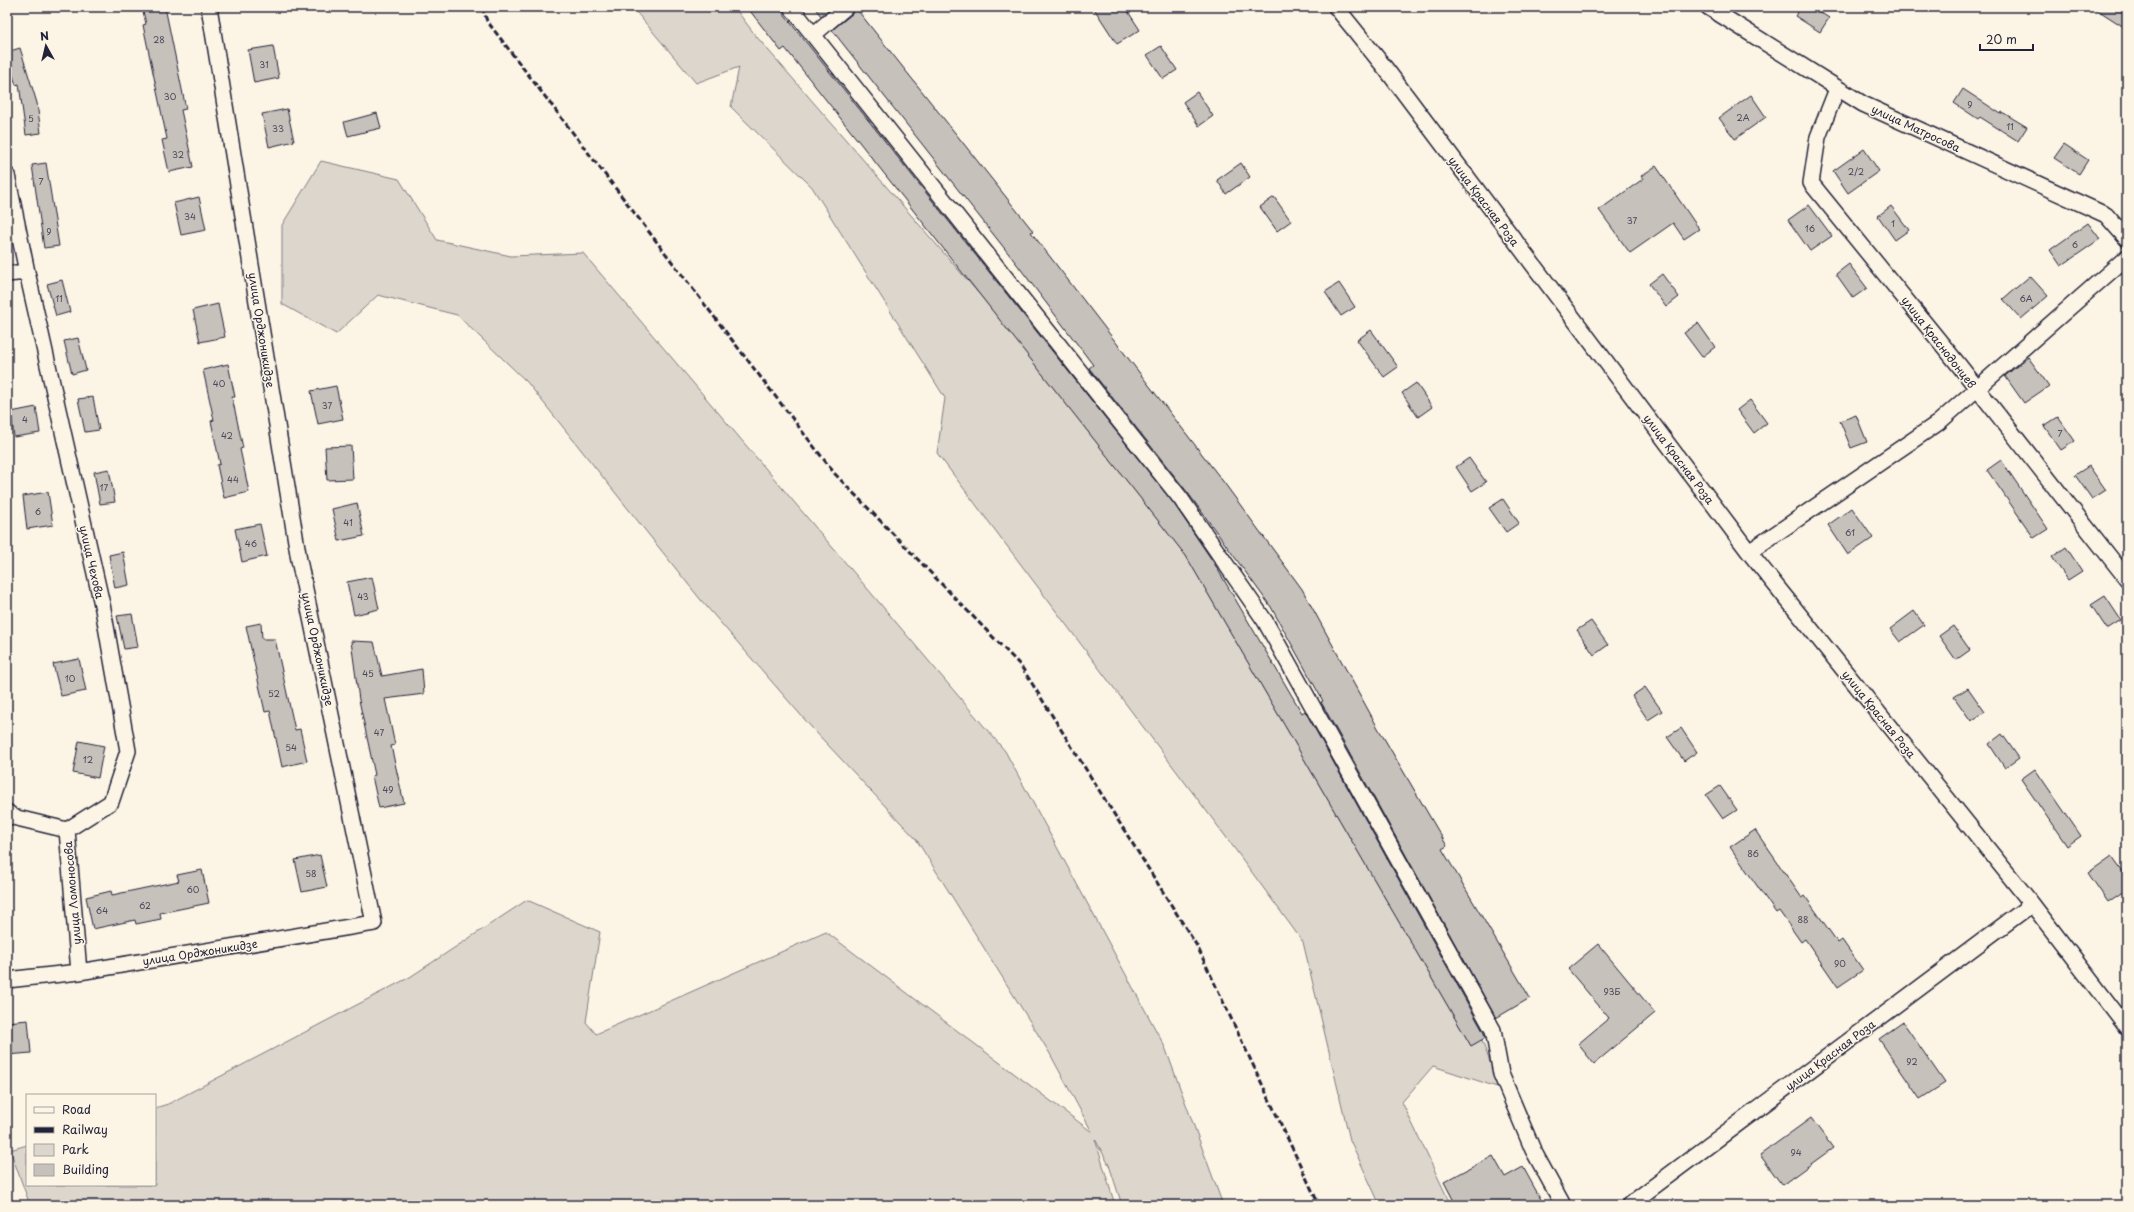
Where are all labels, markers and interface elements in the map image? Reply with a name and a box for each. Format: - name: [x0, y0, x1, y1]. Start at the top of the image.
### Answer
- north arrow: [26, 26, 66, 66]
- scale bar: [1980, 26, 2033, 52]
- text: N: [39, 27, 50, 45]
- text: 20 m: [1986, 30, 2017, 48]
- house number: 28: [153, 32, 165, 46]
- house number: 31: [259, 57, 269, 71]
- house number: 30: [164, 89, 177, 103]
- house number: 9: [1967, 97, 1973, 111]
- street label: улица Матросова: [1869, 100, 1963, 156]
- house number: 2А: [1736, 110, 1750, 124]
- house number: 5: [28, 111, 34, 125]
- house number: 11: [2006, 119, 2014, 133]
- house number: 33: [272, 121, 284, 135]
- house number: 32: [172, 147, 184, 161]
- street label: улица Красная Роза: [1444, 152, 1524, 250]
- house number: 2/2: [1848, 164, 1864, 178]
- house number: 7: [38, 174, 44, 188]
- house number: 34: [184, 209, 196, 223]
- house number: 37: [1627, 213, 1637, 227]
- house number: 1: [1891, 216, 1895, 230]
- house number: 16: [1805, 221, 1815, 235]
- house number: 9: [46, 224, 52, 238]
- house number: 6: [2072, 237, 2078, 251]
- street label: улица Орджоникидзе: [245, 271, 279, 389]
- house number: 11: [55, 291, 63, 305]
- house number: 6А: [2019, 291, 2033, 305]
- street label: улица Краснодонцев: [1898, 292, 1980, 392]
- house number: 40: [213, 376, 226, 390]
- house number: 37: [322, 398, 332, 412]
- street label: улица Красная Роза: [1639, 410, 1719, 508]
- house number: 4: [22, 412, 28, 426]
- house number: 7: [2057, 426, 2063, 440]
- house number: 42: [221, 428, 233, 442]
- house number: 44: [227, 472, 239, 486]
- house number: 17: [100, 480, 109, 494]
- house number: 6: [35, 504, 41, 518]
- house number: 41: [343, 515, 353, 529]
- street label: улица Чехова: [75, 524, 109, 601]
- house number: 61: [1845, 525, 1855, 539]
- house number: 46: [245, 536, 257, 550]
- house number: 43: [357, 589, 369, 603]
- street label: улица Орджоникидзе: [298, 590, 338, 708]
- house number: 45: [362, 666, 374, 680]
- street label: улица Красная Роза: [1838, 666, 1920, 762]
- house number: 10: [65, 671, 76, 685]
- house number: 52: [268, 686, 280, 700]
- house number: 47: [374, 725, 384, 739]
- house number: 54: [285, 740, 297, 754]
- house number: 12: [83, 752, 93, 766]
- house number: 49: [382, 782, 394, 796]
- street label: улица Ломоносова: [59, 840, 85, 945]
- house number: 86: [1747, 846, 1759, 860]
- house number: 58: [305, 866, 317, 880]
- house number: 60: [187, 882, 200, 896]
- house number: 62: [139, 898, 151, 912]
- house number: 64: [96, 903, 108, 917]
- house number: 88: [1797, 912, 1809, 926]
- street label: улица Орджоникидзе: [141, 935, 259, 969]
- house number: 90: [1834, 956, 1846, 970]
- house number: 93Б: [1604, 984, 1621, 998]
- street label: улица Красная Роза: [1781, 1015, 1879, 1095]
- house number: 92: [1906, 1054, 1918, 1068]
- legend: [26, 1094, 156, 1186]
- text: Road: [62, 1100, 91, 1118]
- text: Railway: [62, 1120, 108, 1138]
- text: Park: [62, 1140, 89, 1158]
- house number: 94: [1790, 1145, 1802, 1159]
- text: Building: [62, 1160, 109, 1178]

